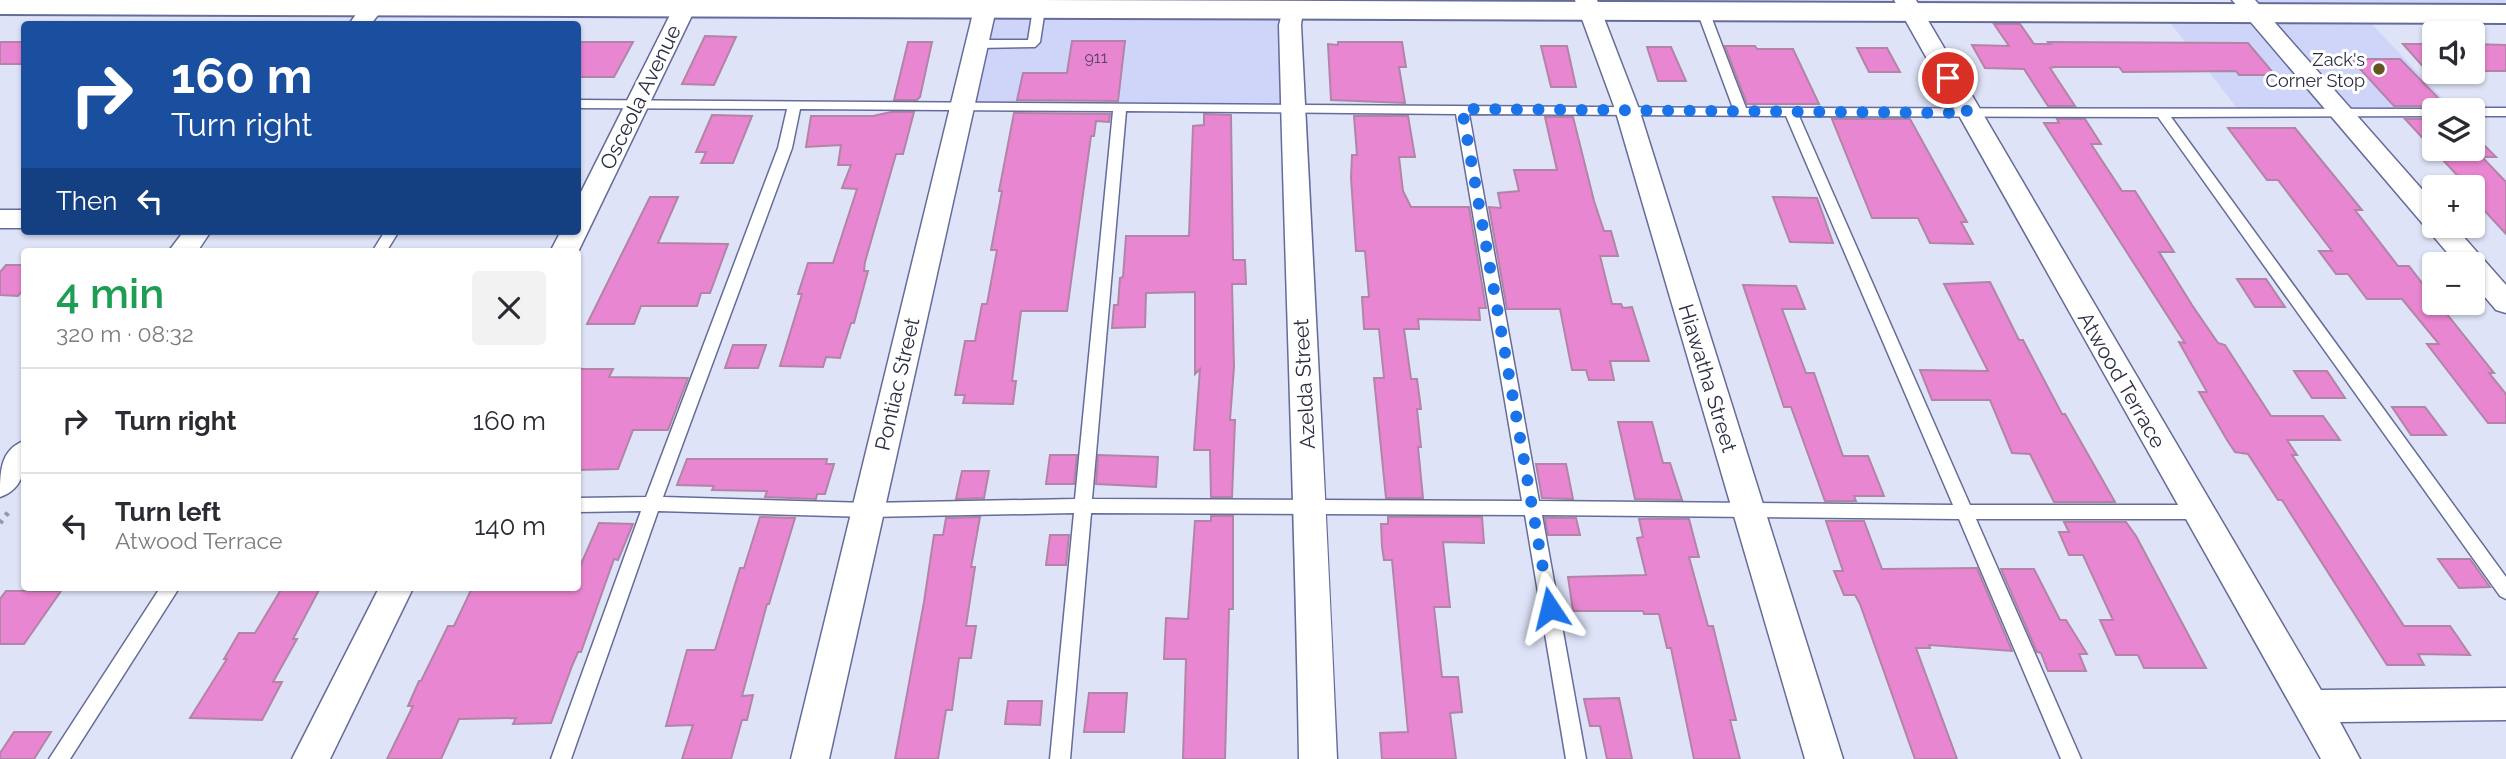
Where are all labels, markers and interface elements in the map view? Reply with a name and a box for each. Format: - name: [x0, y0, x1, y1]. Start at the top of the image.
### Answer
- street label: Osceola Avenue: [594, 21, 686, 173]
- map controls: [2422, 21, 2485, 315]
- button: sound: [2422, 21, 2485, 84]
- text: 160 m: [171, 47, 312, 104]
- house number: 911: [1084, 48, 1108, 67]
- pin: [1918, 48, 1978, 108]
- icon: right: [56, 49, 147, 140]
- place label: Zack's Corner Stop: [2266, 49, 2365, 91]
- icon: arrive: [1929, 59, 1967, 97]
- marker: Zack's Corner Stop: [2371, 61, 2387, 77]
- button: layers: [2422, 98, 2485, 161]
- text: Turn right: [171, 106, 312, 143]
- button: +: [2422, 175, 2485, 238]
- icon: left: [131, 182, 169, 220]
- text: Then: [56, 186, 117, 216]
- button: −: [2422, 252, 2485, 315]
- text: 4 min: [56, 269, 164, 318]
- button: close: [472, 271, 546, 345]
- street label: Hiawatha Street: [1674, 301, 1742, 455]
- street label: Atwood Terrace: [2073, 308, 2171, 452]
- street label: Pontiac Street: [870, 315, 924, 453]
- street label: Azelda Street: [1288, 318, 1320, 450]
- text: 320 m · 08:32: [56, 320, 194, 347]
- icon: right: [56, 402, 94, 440]
- text: Turn right: [115, 406, 236, 436]
- text: 160 m: [473, 406, 546, 436]
- text: Turn left: [115, 497, 221, 527]
- icon: left: [56, 507, 94, 545]
- text: 140 m: [474, 511, 546, 541]
- text: Atwood Terrace: [115, 527, 283, 554]
- position arrow: [1513, 571, 1587, 645]

